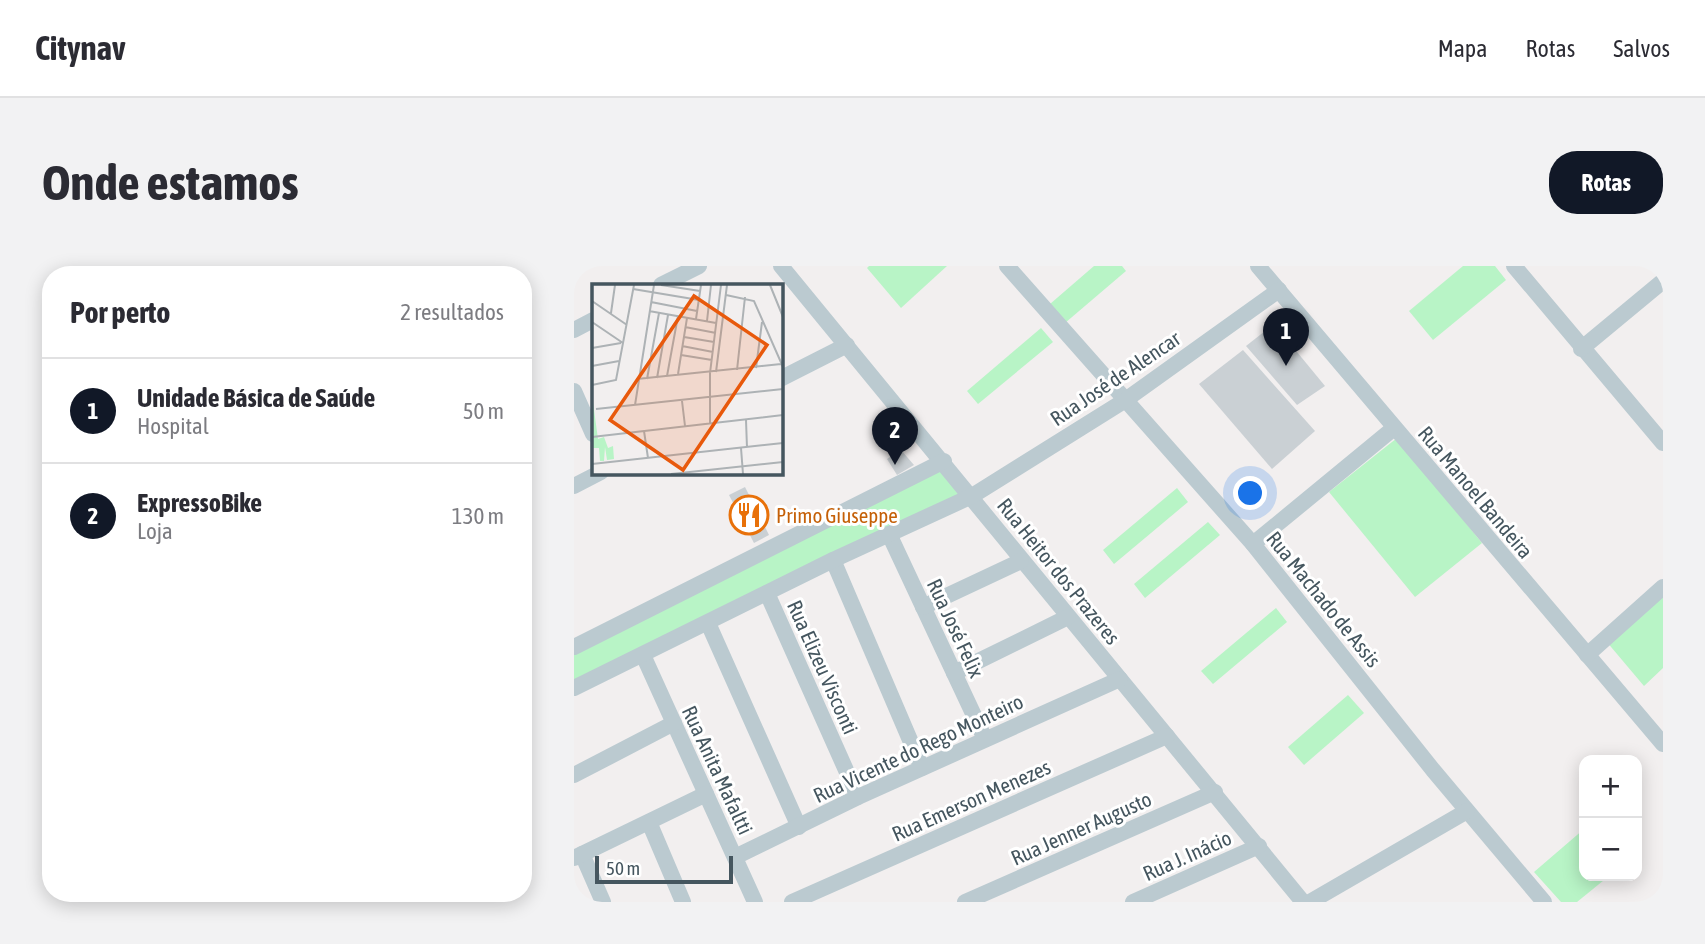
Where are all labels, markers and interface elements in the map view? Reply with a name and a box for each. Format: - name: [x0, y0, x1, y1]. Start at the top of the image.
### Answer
- text: Citynav: [35, 29, 126, 67]
- text: Mapa: [1438, 35, 1487, 62]
- text: Rotas: [1525, 35, 1575, 62]
- text: Salvos: [1613, 35, 1670, 62]
- button: Rotas: [1549, 151, 1663, 214]
- text: Onde estamos: [42, 154, 299, 210]
- inset map: [592, 284, 782, 474]
- text: Por perto: [70, 295, 170, 329]
- text: 2 resultados: [400, 299, 504, 325]
- pin: 1: [1263, 308, 1309, 366]
- street label: Rua José de Alencar: [1046, 325, 1185, 430]
- text: Unidade Básica de Saúde: [137, 383, 375, 413]
- text: 1: [88, 398, 98, 424]
- text: 50 m: [463, 398, 504, 424]
- pin: 2: [872, 407, 918, 465]
- text: Hospital: [137, 413, 209, 439]
- street label: Rua Manoel Bandeira: [1414, 421, 1538, 563]
- your location: [1233, 476, 1267, 510]
- text: ExpressoBike: [137, 488, 262, 518]
- street label: Rua Heitor dos Prazeres: [993, 493, 1125, 649]
- restaurant icon: Primo Giuseppe: [728, 494, 770, 536]
- text: 2: [88, 503, 98, 529]
- text: 130 m: [452, 503, 504, 529]
- place label: Primo Giuseppe: [776, 503, 898, 527]
- text: Loja: [137, 518, 173, 544]
- street label: Rua Machado de Assis: [1262, 526, 1386, 672]
- street label: Rua José Felix: [923, 575, 990, 682]
- street label: Rua Elizeu Visconti: [783, 596, 863, 738]
- street label: Rua Vicente do Rego Monteiro: [809, 689, 1027, 807]
- street label: Rua Anita Mafaltti: [678, 702, 758, 838]
- street label: Rua Emerson Menezes: [888, 754, 1054, 846]
- map controls: [1579, 755, 1642, 881]
- button: +: [1579, 755, 1642, 818]
- street label: Rua Jenner Augusto: [1007, 786, 1155, 870]
- button: −: [1579, 818, 1642, 881]
- street label: Rua J. Inácio: [1139, 825, 1235, 885]
- scale bar: [595, 853, 733, 885]
- text: 50 m: [606, 857, 640, 879]

